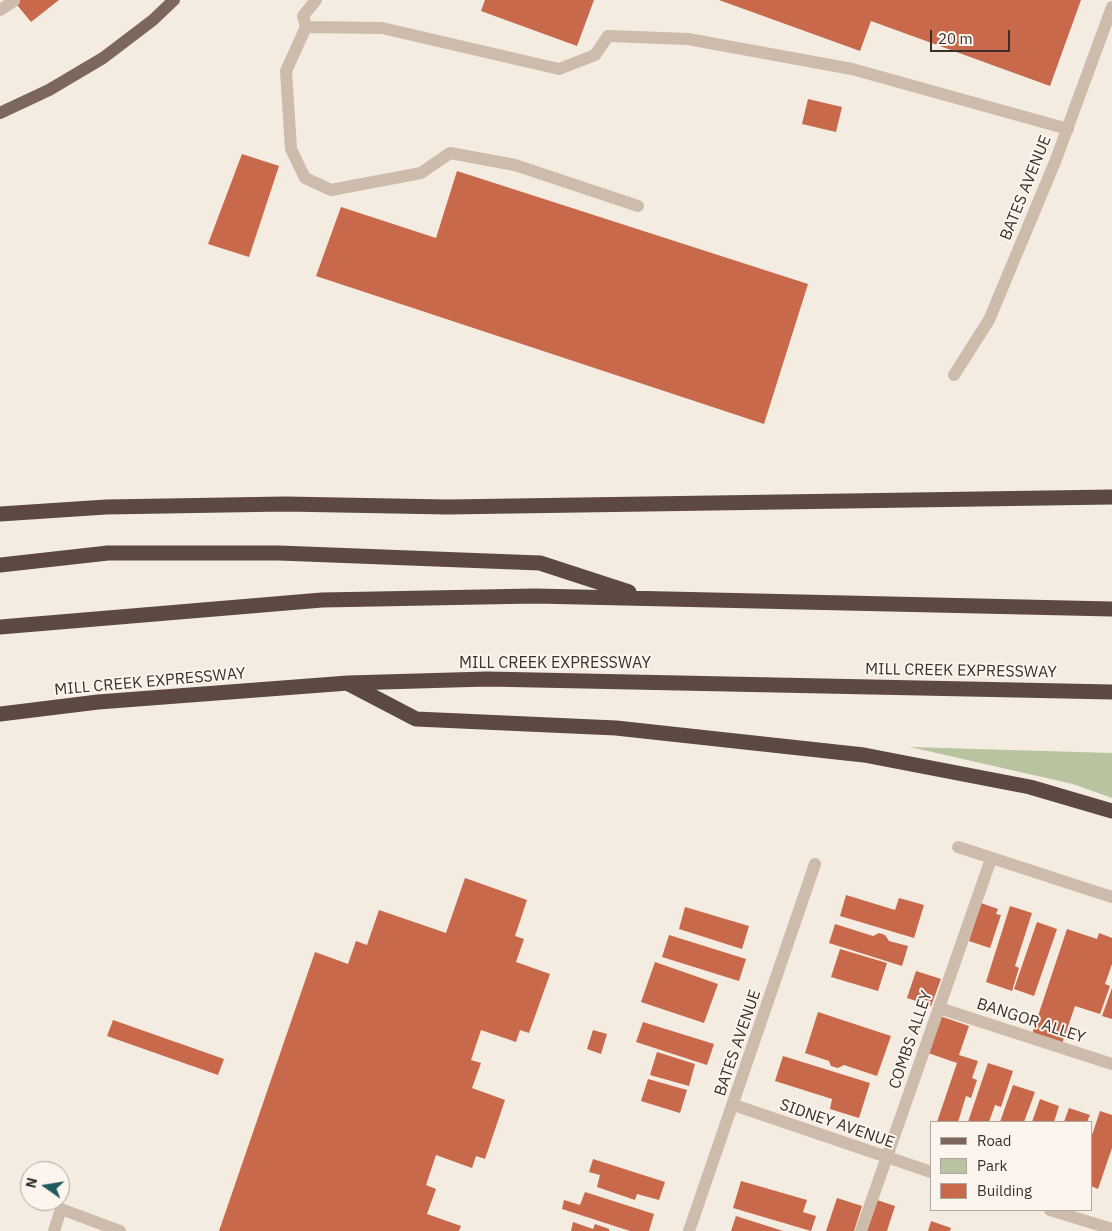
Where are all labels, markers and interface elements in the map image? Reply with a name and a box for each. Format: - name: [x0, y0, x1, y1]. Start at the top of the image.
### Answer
- scale bar: [932, 20, 1012, 52]
- text: 20 m: [938, 29, 973, 48]
- street label: BATES AVENUE: [996, 133, 1056, 243]
- street label: MILL CREEK EXPRESSWAY: [459, 653, 651, 673]
- street label: MILL CREEK EXPRESSWAY: [865, 660, 1057, 682]
- street label: MILL CREEK EXPRESSWAY: [54, 664, 246, 700]
- street label: BATES AVENUE: [711, 987, 765, 1099]
- street label: COMBS ALLEY: [885, 988, 937, 1092]
- street label: BANGOR ALLEY: [974, 994, 1088, 1048]
- street label: SIDNEY AVENUE: [777, 1095, 897, 1153]
- legend: [930, 1121, 1092, 1211]
- text: Road: [977, 1131, 1012, 1150]
- text: Park: [977, 1156, 1007, 1175]
- north arrow: [20, 1161, 70, 1211]
- text: N: [21, 1176, 41, 1190]
- text: Building: [977, 1181, 1032, 1200]

